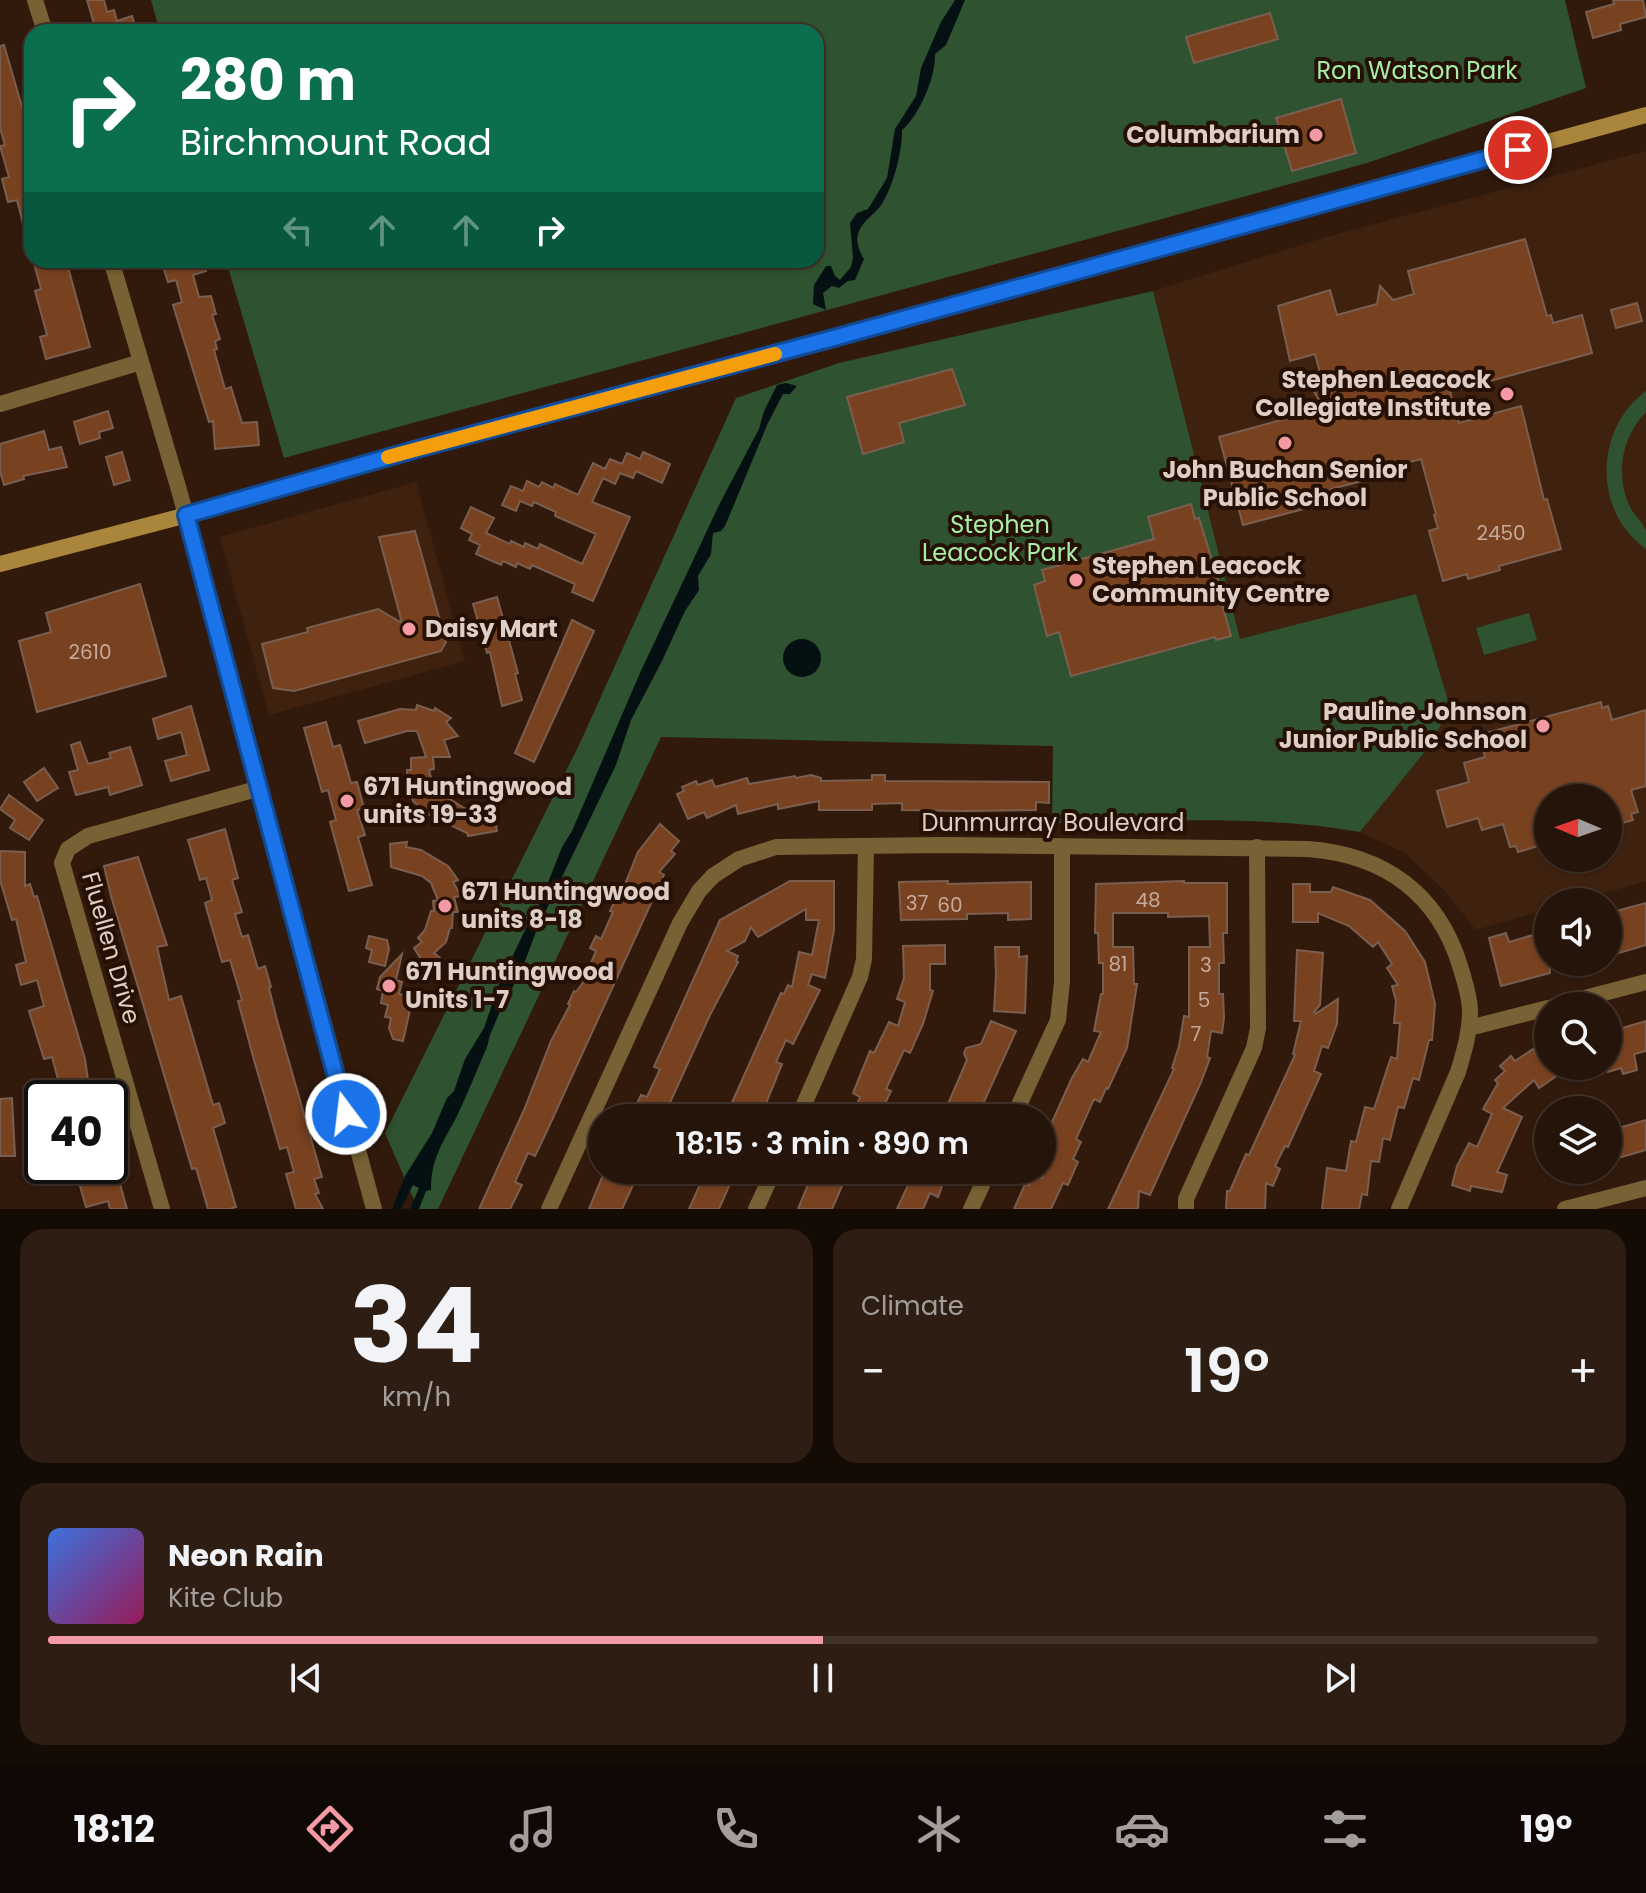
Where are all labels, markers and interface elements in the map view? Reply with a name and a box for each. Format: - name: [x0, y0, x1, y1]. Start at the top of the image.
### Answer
- text: 280 m: [180, 41, 356, 120]
- park label: Ron Watson Park: [1316, 54, 1518, 87]
- icon: right: [48, 56, 152, 160]
- pin: [1484, 116, 1552, 184]
- text: Birchmount Road: [180, 117, 492, 168]
- place label: Columbarium: [1126, 118, 1300, 151]
- marker: Columbarium: [1307, 126, 1325, 144]
- icon: arrive: [1496, 128, 1540, 172]
- icon: left: [276, 208, 320, 252]
- icon: ahead: [360, 208, 404, 252]
- icon: ahead: [444, 208, 488, 252]
- icon: right: [528, 208, 572, 252]
- place label: Stephen Leacock Collegiate Institute: [1255, 363, 1491, 424]
- marker: Stephen Leacock Collegiate Institute: [1498, 385, 1516, 403]
- marker: John Buchan Senior Public School: [1276, 434, 1294, 452]
- place label: John Buchan Senior Public School: [1162, 453, 1408, 514]
- park label: Stephen Leacock Park: [922, 508, 1079, 569]
- house number: 2450: [1476, 519, 1526, 547]
- place label: Stephen Leacock Community Centre: [1092, 549, 1330, 610]
- marker: Stephen Leacock Community Centre: [1067, 571, 1085, 589]
- place label: Daisy Mart: [425, 612, 558, 645]
- marker: Daisy Mart: [400, 620, 418, 638]
- house number: 2610: [68, 638, 112, 666]
- place label: Pauline Johnson Junior Public School: [1279, 695, 1527, 756]
- marker: Pauline Johnson Junior Public School: [1534, 717, 1552, 735]
- place label: 671 Huntingwood units 19-33: [363, 770, 572, 831]
- north arrow: [1534, 784, 1622, 872]
- map controls: [1534, 784, 1622, 1184]
- marker: 671 Huntingwood units 19-33: [338, 792, 356, 810]
- street label: Dunmurray Boulevard: [922, 806, 1184, 839]
- street label: Fluellen Drive: [74, 868, 149, 1028]
- place label: 671 Huntingwood units 8-18: [461, 875, 670, 936]
- house number: 48: [1135, 886, 1161, 914]
- button: sound: [1534, 888, 1622, 976]
- house number: 37: [906, 889, 928, 917]
- house number: 60: [937, 891, 963, 919]
- marker: 671 Huntingwood units 8-18: [436, 897, 454, 915]
- house number: 81: [1108, 950, 1128, 978]
- house number: 3: [1200, 951, 1212, 979]
- place label: 671 Huntingwood Units 1-7: [405, 955, 614, 1016]
- marker: 671 Huntingwood Units 1-7: [380, 977, 398, 995]
- house number: 5: [1198, 986, 1210, 1014]
- button: search: [1534, 992, 1622, 1080]
- house number: 7: [1191, 1020, 1202, 1048]
- position arrow: [304, 1072, 388, 1156]
- speed limit sign: 40: [24, 1080, 128, 1184]
- button: layers: [1534, 1096, 1622, 1184]
- text: 18:15 · 3 min · 890 m: [675, 1122, 969, 1165]
- text: 34: [350, 1253, 483, 1398]
- text: Climate: [861, 1288, 964, 1324]
- text: 19°: [1184, 1329, 1270, 1413]
- text: −: [861, 1341, 885, 1402]
- text: +: [1568, 1341, 1598, 1402]
- text: km/h: [382, 1379, 451, 1415]
- text: Neon Rain: [168, 1534, 324, 1577]
- text: Kite Club: [168, 1580, 283, 1616]
- icon: previous: [284, 1656, 328, 1700]
- icon: pause: [801, 1656, 845, 1700]
- icon: next: [1318, 1656, 1362, 1700]
- icon: directions: [302, 1801, 358, 1857]
- icon: music: [505, 1801, 561, 1857]
- icon: phone: [708, 1801, 764, 1857]
- icon: climate: [911, 1801, 967, 1857]
- icon: car: [1114, 1801, 1170, 1857]
- icon: filters: [1317, 1801, 1373, 1857]
- text: 18:12: [74, 1804, 155, 1855]
- text: 19°: [1520, 1804, 1572, 1855]

